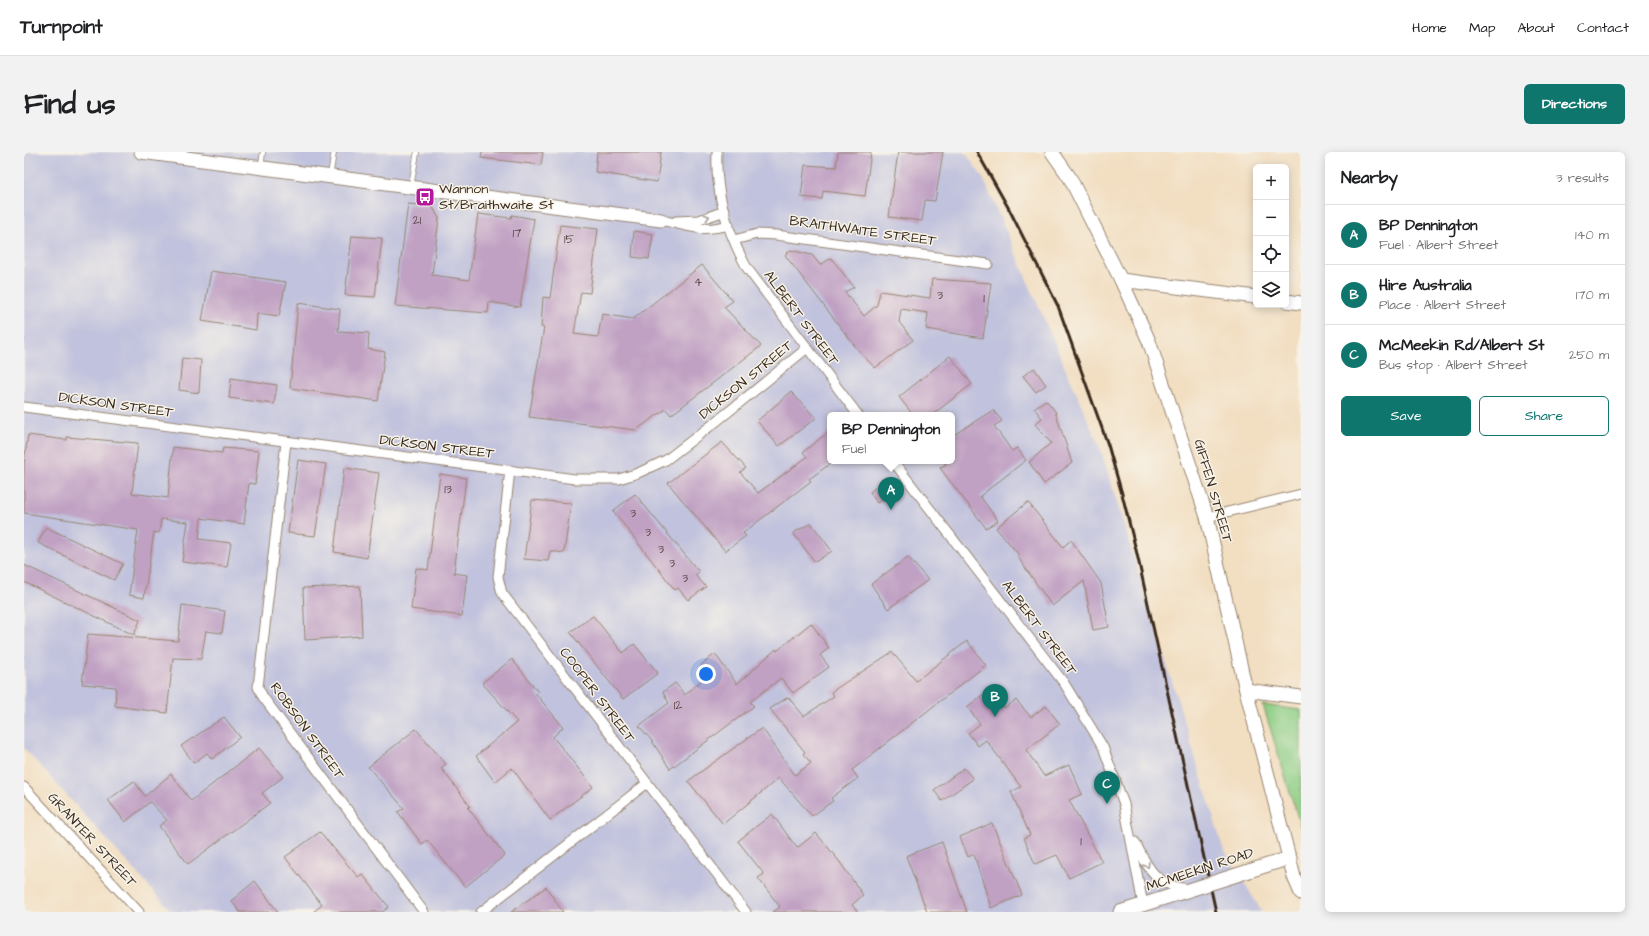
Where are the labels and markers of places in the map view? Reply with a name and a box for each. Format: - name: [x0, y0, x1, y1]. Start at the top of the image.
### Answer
- place label: Wannon St/Braithwaite St: [439, 179, 554, 215]
- bus stop icon: Wannon St/Braithwaite St: [414, 186, 436, 208]
- pin: A: [878, 477, 904, 510]
- pin: B: [982, 684, 1008, 717]
- pin: C: [1094, 771, 1120, 804]

